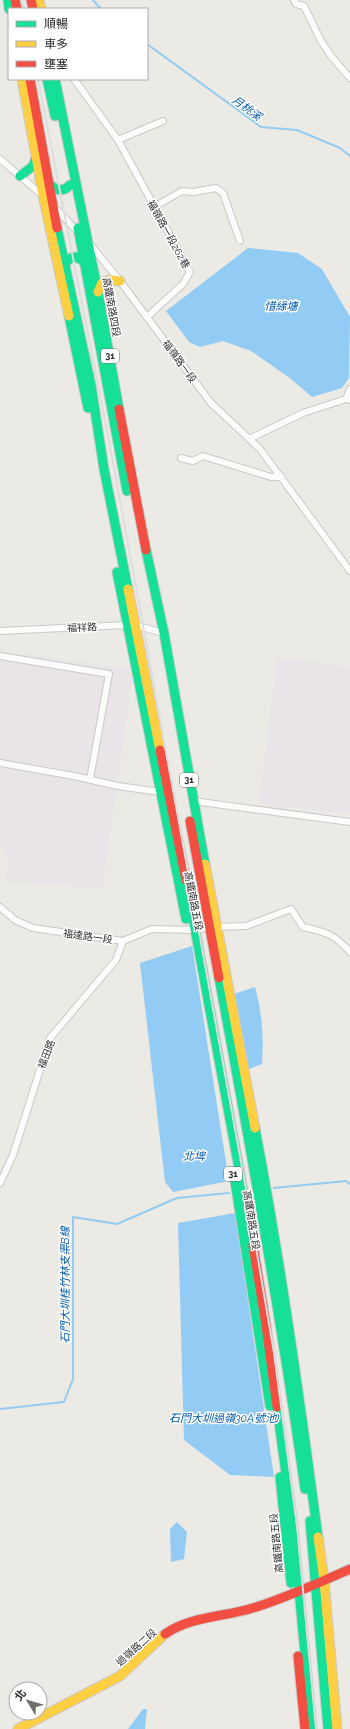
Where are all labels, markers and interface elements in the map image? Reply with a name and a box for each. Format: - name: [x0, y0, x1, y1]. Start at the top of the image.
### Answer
- legend: [8, 8, 148, 80]
- text: 順暢: [44, 17, 68, 31]
- text: 車多: [44, 37, 68, 51]
- text: 壅塞: [44, 57, 68, 71]
- water label: 月桃溪: [230, 93, 265, 125]
- street label: 福嶺路一段262巷: [145, 198, 192, 270]
- street label: 高鐵南路四段: [101, 277, 122, 338]
- water label: 惜緣塘: [265, 300, 299, 313]
- street label: 福嶺路一段: [160, 338, 199, 385]
- road number: 31: [101, 349, 119, 363]
- street label: 福祥路: [67, 621, 97, 634]
- road number: 31: [180, 773, 198, 787]
- street label: 高鐵南路五段: [182, 871, 205, 932]
- street label: 福達路一段: [62, 928, 113, 945]
- street label: 福田路: [36, 1038, 57, 1070]
- water label: 北埤: [183, 1150, 207, 1163]
- road number: 31: [224, 1167, 242, 1181]
- street label: 高鐵南路五段: [241, 1190, 262, 1251]
- water label: 石門大圳桂竹林支渠B線: [59, 1224, 72, 1344]
- water label: 石門大圳過嶺30A號池): [169, 1412, 279, 1425]
- street label: 高鐵南路五段: [268, 1513, 285, 1573]
- street label: 過嶺路二段: [114, 1627, 159, 1668]
- north arrow: [8, 1681, 48, 1721]
- text: 北: [12, 1687, 29, 1703]

